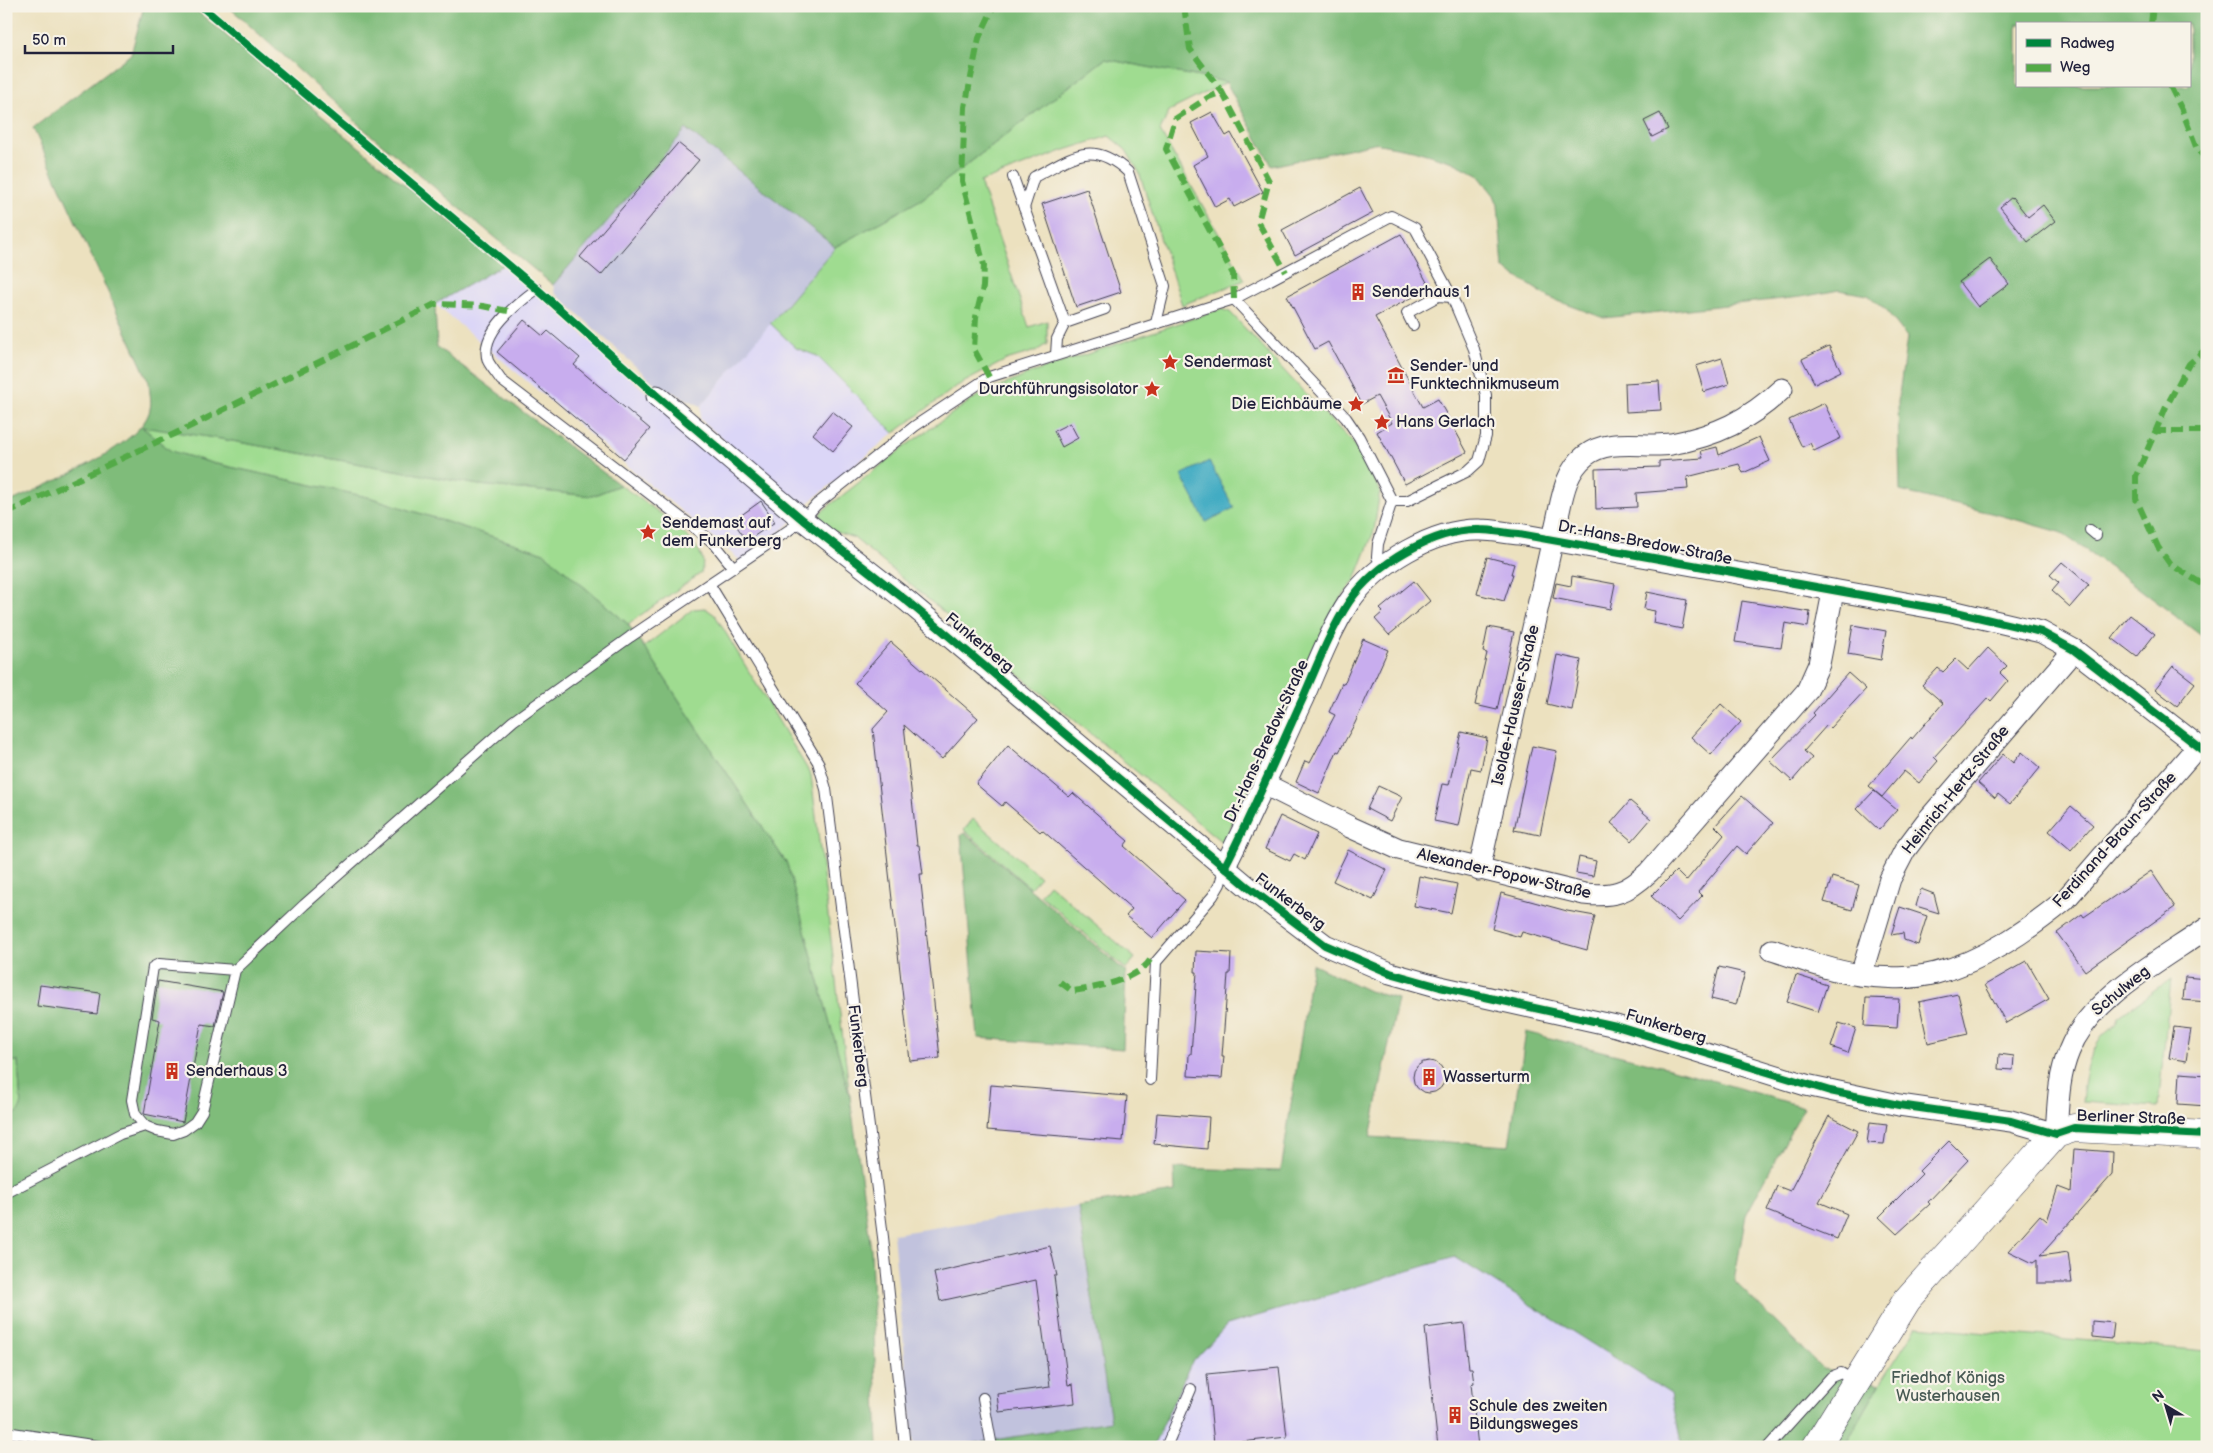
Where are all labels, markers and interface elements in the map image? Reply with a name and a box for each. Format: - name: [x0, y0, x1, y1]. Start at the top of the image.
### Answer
- scale bar: [25, 22, 172, 54]
- legend: [2016, 22, 2190, 88]
- text: 50 m: [32, 31, 66, 50]
- text: Radweg: [2060, 34, 2115, 53]
- text: Weg: [2060, 58, 2090, 77]
- building icon: Senderhaus 1: [1348, 282, 1368, 302]
- place label: Senderhaus 1: [1372, 283, 1470, 302]
- place icon: Sendermast: [1160, 352, 1180, 372]
- place label: Sendermast: [1184, 353, 1272, 372]
- place label: Sender- und Funktechnikmuseum: [1410, 357, 1559, 394]
- museum icon: Sender- und Funktechnikmuseum: [1386, 365, 1406, 385]
- place icon: Durchführungsisolator: [1142, 379, 1162, 399]
- place label: Durchführungsisolator: [979, 380, 1138, 399]
- place icon: Die Eichbäume: [1346, 394, 1366, 414]
- place label: Die Eichbäume: [1231, 395, 1342, 414]
- place icon: Hans Gerlach: [1372, 412, 1392, 432]
- place label: Hans Gerlach: [1396, 413, 1495, 432]
- place label: Sendemast auf dem Funkerberg: [662, 514, 782, 551]
- street label: Dr.-Hans-Bredow-Straße: [1556, 517, 1734, 569]
- place icon: Sendemast auf dem Funkerberg: [638, 522, 658, 542]
- street label: Funkerberg: [941, 609, 1017, 677]
- street label: Isolde-Hausser-Straße: [1488, 623, 1544, 787]
- street label: Dr.-Hans-Bredow-Straße: [1221, 656, 1313, 825]
- street label: Heinrich-Hertz-Straße: [1898, 722, 2014, 858]
- street label: Ferdinand-Braun-Straße: [2049, 768, 2181, 912]
- street label: Alexander-Popow-Straße: [1415, 845, 1593, 903]
- street label: Funkerberg: [1251, 869, 1329, 935]
- street label: Schulweg: [2088, 962, 2154, 1020]
- street label: Funkerberg: [843, 1003, 873, 1089]
- street label: Funkerberg: [1623, 1006, 1709, 1048]
- building icon: Senderhaus 3: [162, 1061, 182, 1081]
- place label: Senderhaus 3: [186, 1062, 288, 1081]
- building icon: Wasserturm: [1419, 1067, 1439, 1087]
- place label: Wasserturm: [1443, 1068, 1530, 1087]
- street label: Berliner Straße: [2076, 1107, 2186, 1129]
- park label: Friedhof Königs Wusterhausen: [1891, 1369, 2005, 1406]
- north arrow: [2140, 1380, 2190, 1430]
- text: N: [2149, 1386, 2168, 1406]
- place label: Schule des zweiten Bildungsweges: [1469, 1397, 1607, 1434]
- building icon: Schule des zweiten Bildungsweges: [1445, 1405, 1465, 1425]

